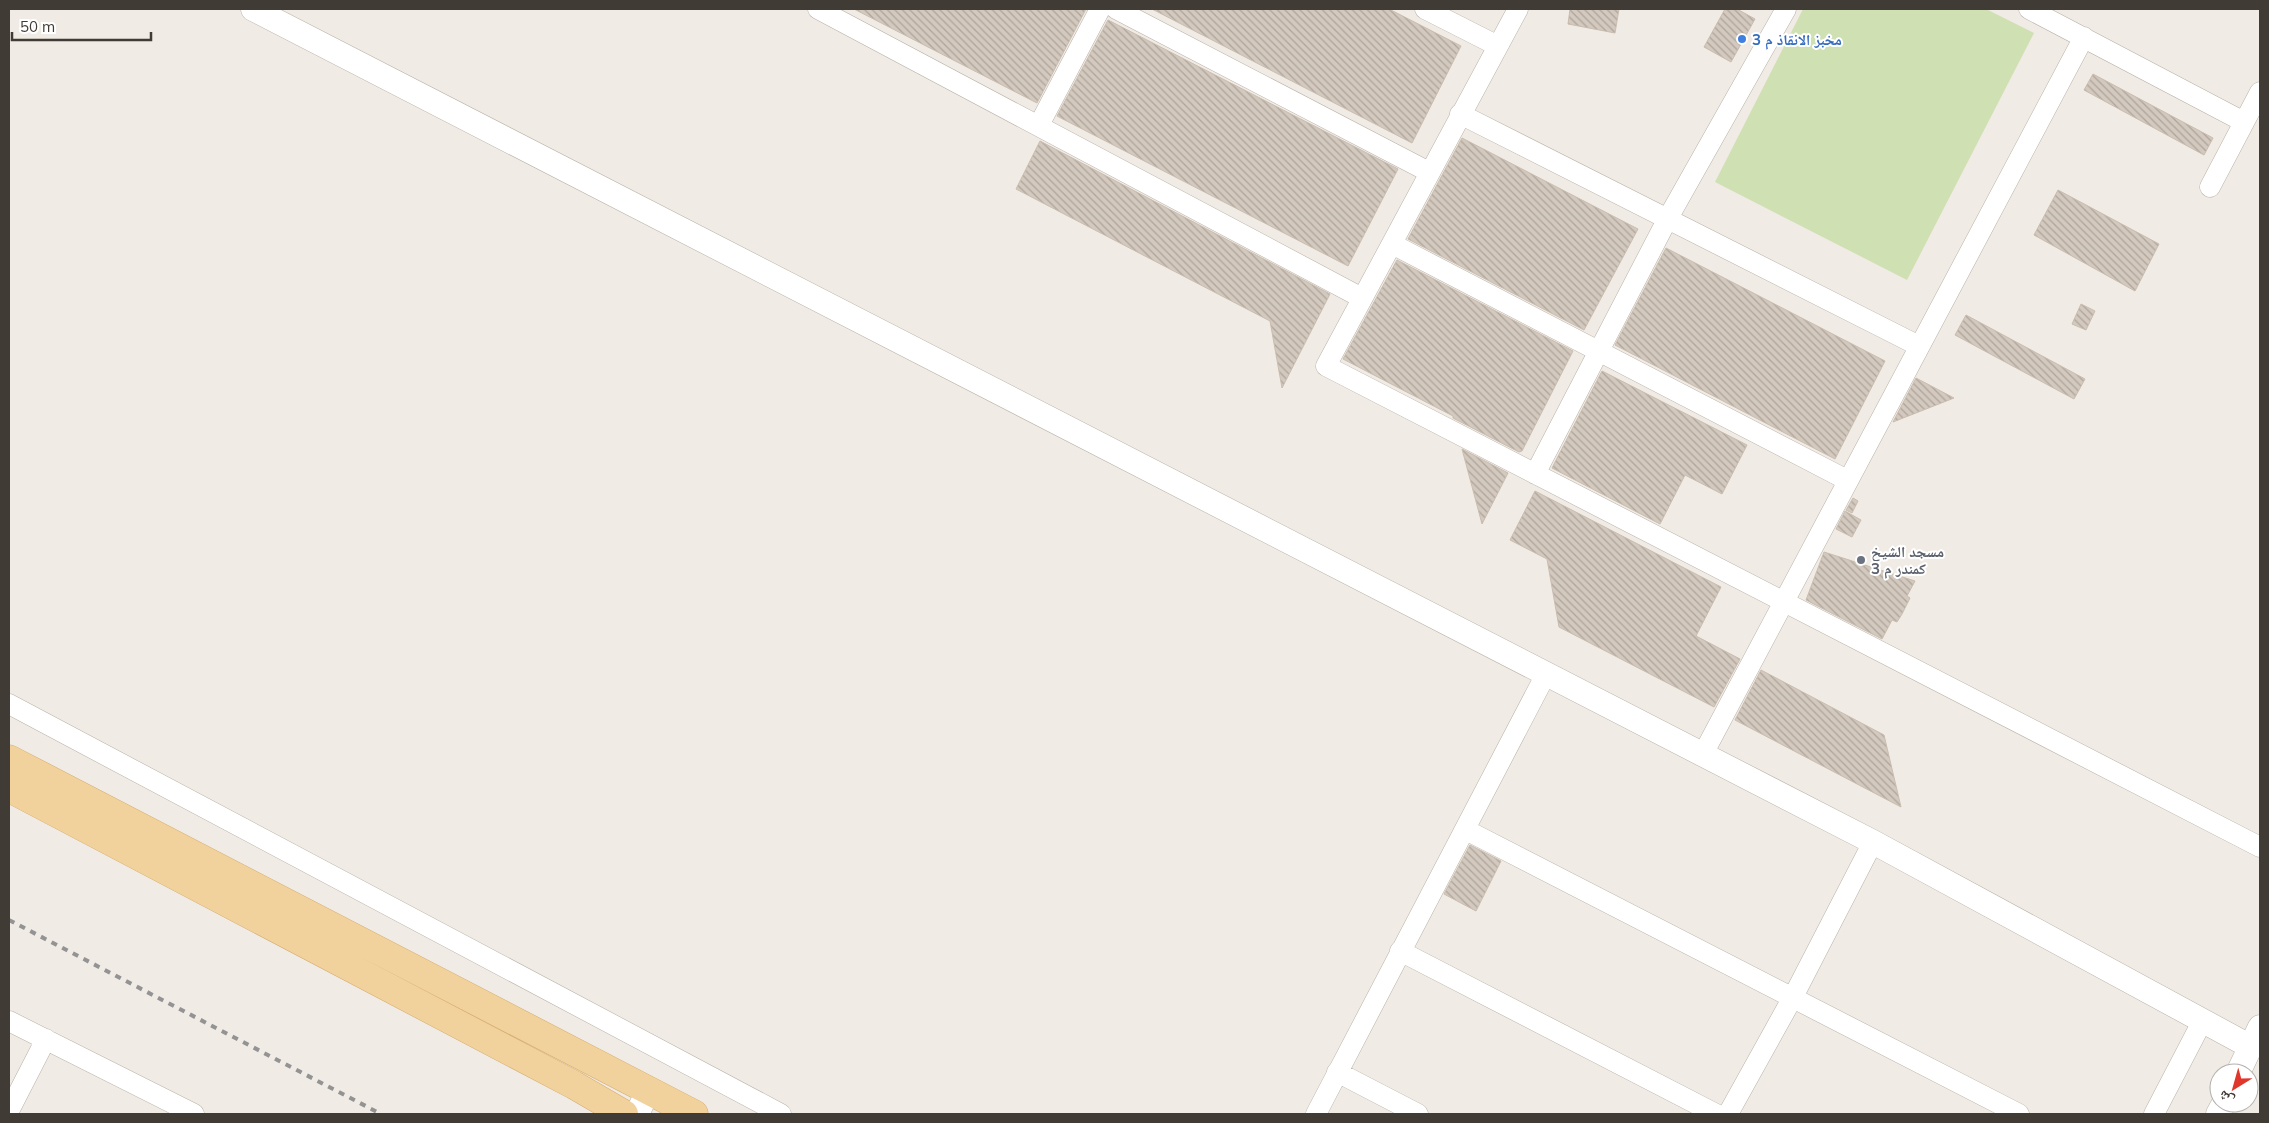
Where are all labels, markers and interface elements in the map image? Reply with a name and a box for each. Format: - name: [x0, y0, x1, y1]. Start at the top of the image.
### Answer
- scale bar: [12, 10, 151, 42]
- text: 50 m: [20, 17, 55, 36]
- place label: مخبز الانقاذ م 3: [1752, 30, 1842, 50]
- marker: مخبز الانقاذ م 3: [1736, 33, 1748, 45]
- place label: مسجد الشيخ كمندر م 3: [1871, 542, 1944, 579]
- marker: مسجد الشيخ كمندر م 3: [1855, 554, 1867, 566]
- north arrow: [2209, 1063, 2259, 1113]
- text: ش: [2215, 1087, 2238, 1110]

